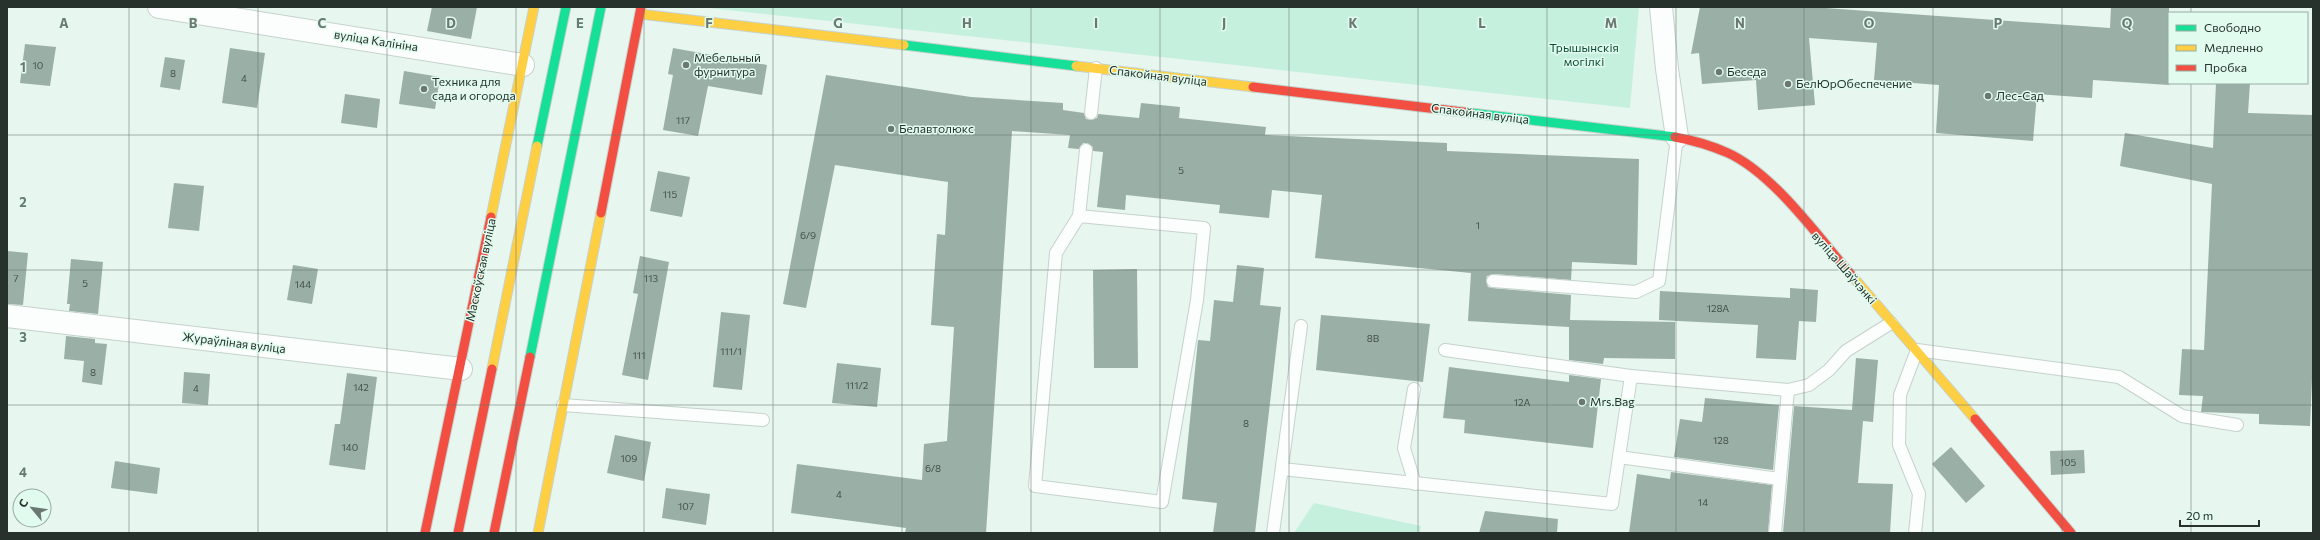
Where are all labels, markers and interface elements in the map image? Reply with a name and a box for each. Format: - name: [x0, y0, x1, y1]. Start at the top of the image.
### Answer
- legend: [2168, 12, 2308, 84]
- text: A: [59, 15, 69, 31]
- text: B: [189, 15, 198, 31]
- text: C: [318, 15, 327, 31]
- text: D: [446, 15, 456, 31]
- text: E: [576, 15, 584, 31]
- text: F: [705, 15, 713, 31]
- text: G: [833, 15, 843, 31]
- text: H: [962, 15, 972, 31]
- text: I: [1094, 15, 1098, 31]
- text: J: [1222, 15, 1226, 31]
- text: K: [1348, 15, 1358, 31]
- text: L: [1478, 15, 1486, 31]
- text: M: [1605, 15, 1617, 31]
- text: N: [1735, 15, 1745, 31]
- text: O: [1864, 15, 1875, 31]
- text: P: [1994, 15, 2003, 31]
- text: Q: [2122, 15, 2133, 31]
- text: Свободно: [2204, 20, 2261, 34]
- street label: вуліца Калініна: [333, 26, 419, 54]
- park label: Трышынскія могілкі: [1549, 40, 1619, 68]
- text: Медленно: [2204, 40, 2263, 54]
- place label: Мебельный фурнитура: [694, 50, 761, 78]
- text: 1: [20, 59, 26, 75]
- house number: 10: [33, 59, 43, 71]
- marker: Мебельный фурнитура: [681, 60, 691, 70]
- text: Пробка: [2204, 60, 2247, 74]
- street label: Спакойная вуліца: [1108, 62, 1208, 88]
- place label: Беседа: [1727, 64, 1766, 78]
- house number: 8: [170, 67, 176, 79]
- marker: Беседа: [1714, 67, 1724, 77]
- house number: 4: [241, 72, 247, 84]
- place label: Техника для сада и огорода: [432, 74, 516, 102]
- place label: БелЮрОбеспечение: [1796, 76, 1912, 90]
- marker: БелЮрОбеспечение: [1783, 79, 1793, 89]
- marker: Техника для сада и огорода: [419, 84, 429, 94]
- place label: Лес-Сад: [1996, 88, 2044, 102]
- marker: Лес-Сад: [1983, 91, 1993, 101]
- street label: Спакойная вуліца: [1430, 100, 1530, 126]
- house number: 117: [676, 114, 690, 126]
- place label: Белавтолюкс: [899, 121, 974, 135]
- marker: Белавтолюкс: [886, 124, 896, 134]
- house number: 5: [1178, 164, 1184, 176]
- house number: 115: [663, 188, 677, 200]
- text: 2: [19, 194, 27, 210]
- street label: Маскоўская вуліца: [462, 217, 498, 323]
- house number: 1: [1476, 219, 1480, 231]
- street label: вуліца Шаўчэнкі: [1810, 228, 1880, 306]
- house number: 6/9: [800, 229, 816, 241]
- house number: 7: [13, 272, 19, 284]
- house number: 113: [644, 272, 658, 284]
- house number: 5: [82, 277, 88, 289]
- house number: 144: [295, 278, 311, 290]
- house number: 128А: [1707, 302, 1729, 314]
- text: 3: [19, 329, 27, 345]
- street label: Жураўліная вуліца: [182, 329, 287, 355]
- house number: 8В: [1367, 332, 1380, 344]
- house number: 111/1: [720, 345, 742, 357]
- house number: 111: [633, 349, 645, 361]
- house number: 8: [90, 366, 96, 378]
- house number: 111/2: [846, 379, 869, 391]
- house number: 142: [353, 381, 369, 393]
- house number: 4: [193, 382, 199, 394]
- place label: Mrs.Bag: [1590, 394, 1635, 408]
- house number: 12А: [1514, 396, 1530, 408]
- marker: Mrs.Bag: [1577, 397, 1587, 407]
- house number: 8: [1243, 417, 1249, 429]
- house number: 128: [1713, 434, 1729, 446]
- house number: 140: [342, 441, 358, 453]
- house number: 109: [621, 452, 637, 464]
- house number: 105: [2060, 456, 2077, 468]
- house number: 6/8: [925, 462, 941, 474]
- text: 4: [19, 464, 27, 480]
- north arrow: [12, 488, 52, 528]
- house number: 4: [836, 488, 842, 500]
- text: С: [15, 496, 31, 509]
- house number: 14: [1698, 496, 1708, 508]
- house number: 107: [678, 500, 694, 512]
- scale bar: [2180, 502, 2259, 528]
- text: 20 m: [2186, 508, 2213, 522]

